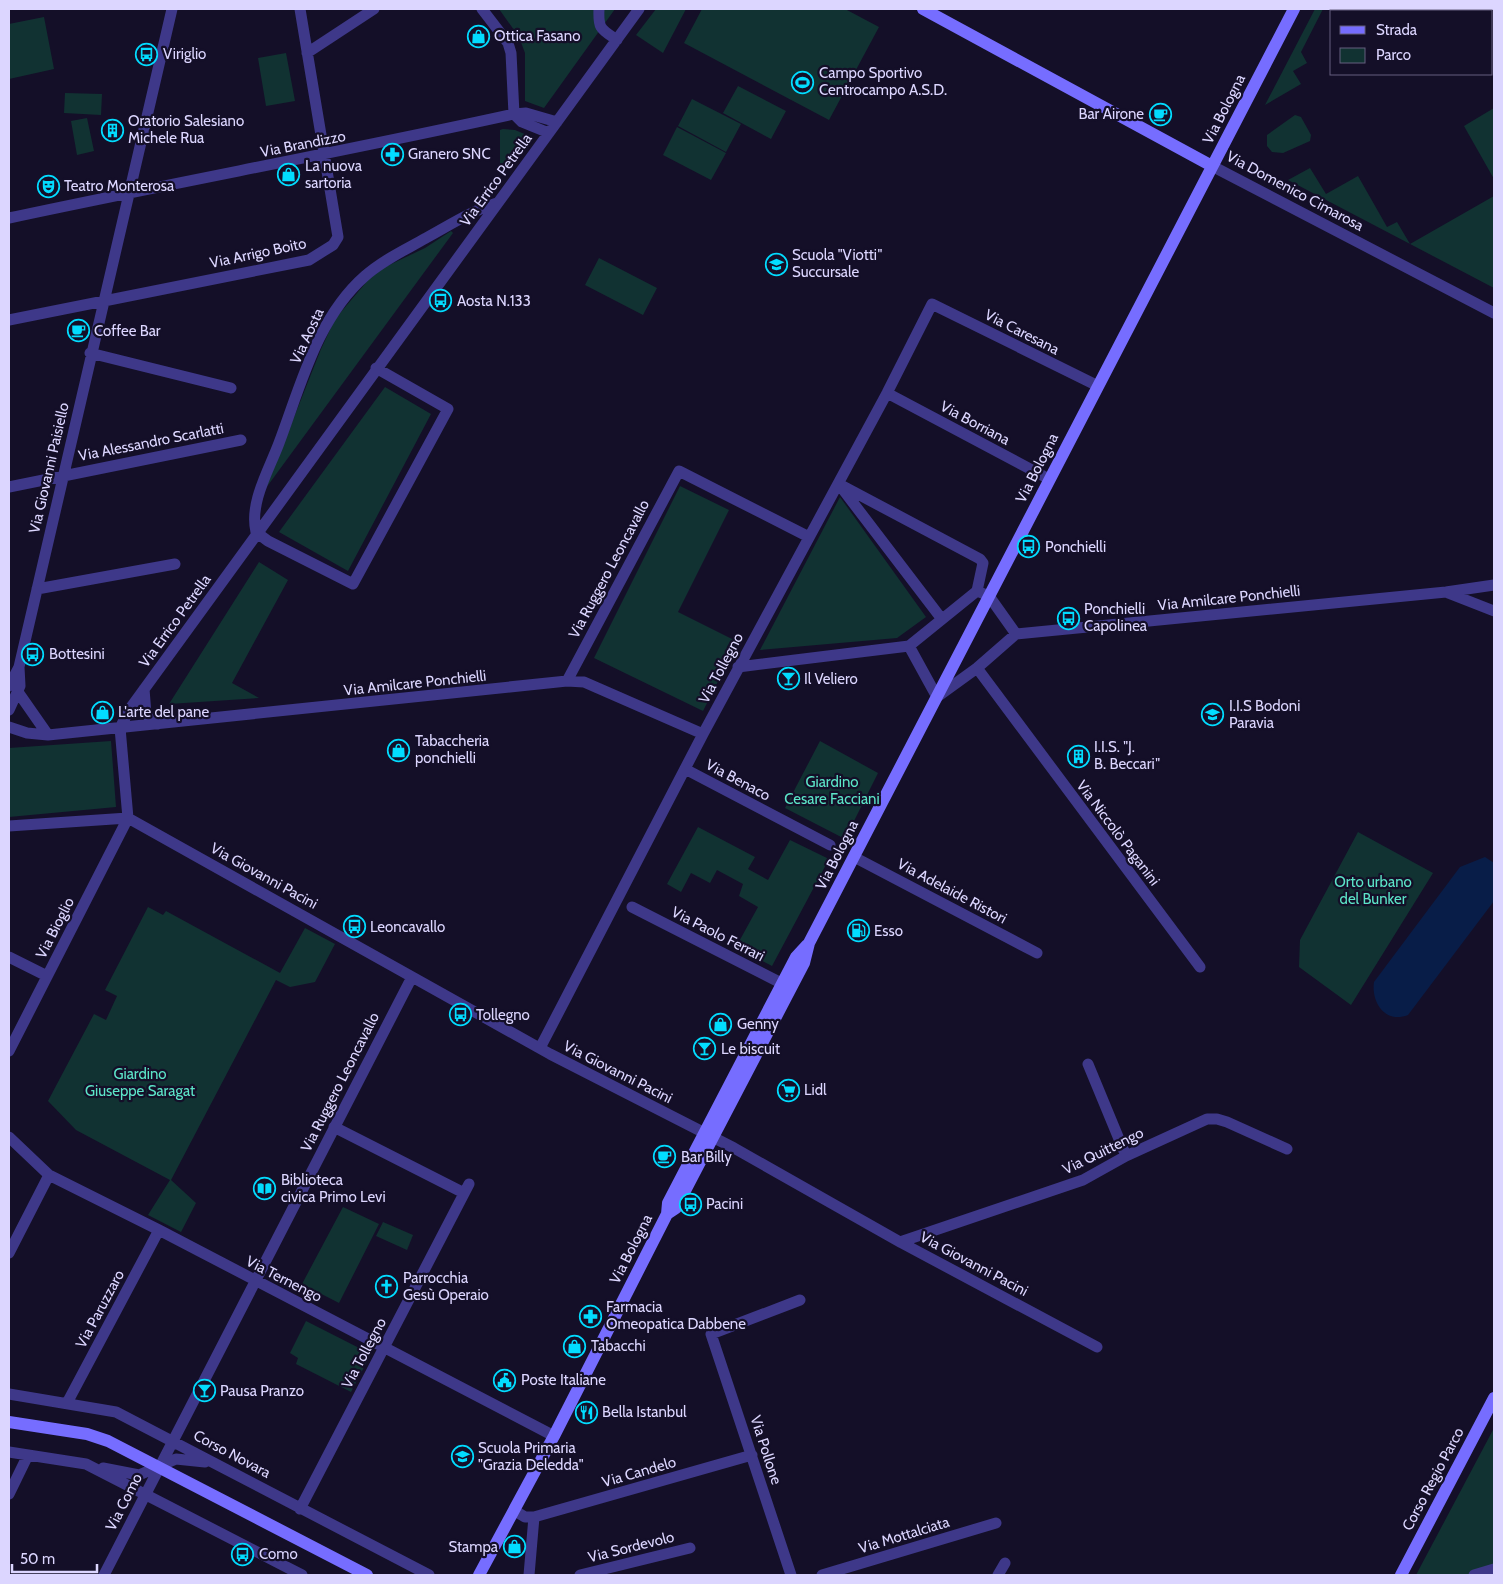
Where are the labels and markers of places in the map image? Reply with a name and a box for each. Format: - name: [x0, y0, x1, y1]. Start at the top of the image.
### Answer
- shop icon: Ottica Fasano: [466, 24, 490, 48]
- place label: Ottica Fasano: [494, 27, 580, 45]
- bus stop icon: Viriglio: [135, 42, 159, 66]
- place label: Viriglio: [163, 45, 206, 63]
- place label: Campo Sportivo Centrocampo A.S.D.: [819, 64, 947, 99]
- sports icon: Campo Sportivo Centrocampo A.S.D.: [791, 70, 815, 94]
- cafe icon: Bar Airone: [1148, 102, 1172, 126]
- place label: Bar Airone: [1078, 105, 1144, 123]
- place label: Oratorio Salesiano Michele Rua: [128, 112, 244, 147]
- building icon: Oratorio Salesiano Michele Rua: [100, 118, 124, 142]
- pharmacy icon: Granero SNC: [380, 142, 404, 166]
- place label: Granero SNC: [408, 145, 491, 163]
- place label: La nuova sartoria: [305, 157, 363, 192]
- shop icon: La nuova sartoria: [277, 163, 301, 187]
- theatre icon: Teatro Monterosa: [36, 174, 60, 198]
- place label: Teatro Monterosa: [64, 177, 175, 195]
- place label: Scuola "Viotti" Succursale: [792, 246, 882, 281]
- school or university icon: Scuola "Viotti" Succursale: [764, 252, 788, 276]
- bus stop icon: Aosta N.133: [429, 289, 453, 313]
- place label: Aosta N.133: [457, 292, 531, 310]
- cafe icon: Coffee Bar: [66, 319, 90, 343]
- place label: Coffee Bar: [94, 322, 161, 340]
- bus stop icon: Ponchielli: [1017, 535, 1041, 559]
- place label: Ponchielli: [1045, 538, 1106, 556]
- place label: Ponchielli Capolinea: [1084, 600, 1148, 635]
- bus stop icon: Ponchielli Capolinea: [1056, 606, 1080, 630]
- bus stop icon: Bottesini: [21, 642, 45, 666]
- place label: Bottesini: [49, 645, 105, 663]
- bar icon: Il Veliero: [776, 667, 800, 691]
- place label: Il Veliero: [804, 670, 858, 688]
- place label: I.I.S Bodoni Paravia: [1229, 697, 1300, 732]
- shop icon: L'arte del pane: [90, 700, 114, 724]
- place label: L'arte del pane: [118, 703, 209, 721]
- school or university icon: I.I.S Bodoni Paravia: [1201, 703, 1225, 727]
- place label: Tabaccheria ponchielli: [415, 732, 490, 767]
- shop icon: Tabaccheria ponchielli: [387, 738, 411, 762]
- place label: I.I.S. "J. B. Beccari": [1094, 738, 1160, 773]
- building icon: I.I.S. "J. B. Beccari": [1066, 744, 1090, 768]
- bus stop icon: Leoncavallo: [342, 915, 366, 939]
- place label: Leoncavallo: [370, 918, 445, 936]
- fuel station icon: Esso: [846, 919, 870, 943]
- place label: Esso: [874, 922, 903, 940]
- bus stop icon: Tollegno: [448, 1003, 472, 1027]
- place label: Tollegno: [476, 1006, 530, 1024]
- shop icon: Genny: [709, 1012, 733, 1036]
- place label: Genny: [737, 1015, 779, 1033]
- bar icon: Le biscuit: [693, 1037, 717, 1061]
- place label: Le biscuit: [721, 1040, 780, 1058]
- supermarket icon: Lidl: [776, 1078, 800, 1102]
- place label: Lidl: [804, 1081, 827, 1099]
- cafe icon: Bar Billy: [653, 1145, 677, 1169]
- place label: Bar Billy: [681, 1148, 732, 1166]
- place label: Biblioteca civica Primo Levi: [281, 1171, 386, 1206]
- library icon: Biblioteca civica Primo Levi: [253, 1177, 277, 1201]
- bus stop icon: Pacini: [678, 1192, 702, 1216]
- place label: Pacini: [706, 1195, 743, 1213]
- place label: Parrocchia Gesù Operaio: [403, 1269, 489, 1304]
- church icon: Parrocchia Gesù Operaio: [375, 1275, 399, 1299]
- place label: Farmacia Omeopatica Dabbene: [606, 1298, 746, 1333]
- pharmacy icon: Farmacia Omeopatica Dabbene: [578, 1304, 602, 1328]
- shop icon: Tabacchi: [563, 1334, 587, 1358]
- place label: Tabacchi: [591, 1337, 646, 1355]
- public building icon: Poste Italiane: [493, 1368, 517, 1392]
- place label: Poste Italiane: [521, 1371, 606, 1389]
- bar icon: Pausa Pranzo: [192, 1379, 216, 1403]
- place label: Pausa Pranzo: [220, 1382, 304, 1400]
- restaurant icon: Bella Istanbul: [574, 1400, 598, 1424]
- place label: Bella Istanbul: [602, 1403, 687, 1421]
- place label: Scuola Primaria "Grazia Deledda": [478, 1439, 584, 1474]
- school or university icon: Scuola Primaria "Grazia Deledda": [450, 1445, 474, 1469]
- shop icon: Stampa: [502, 1535, 526, 1559]
- place label: Stampa: [449, 1538, 499, 1556]
- bus stop icon: Como: [231, 1542, 255, 1566]
- place label: Como: [259, 1545, 298, 1563]

